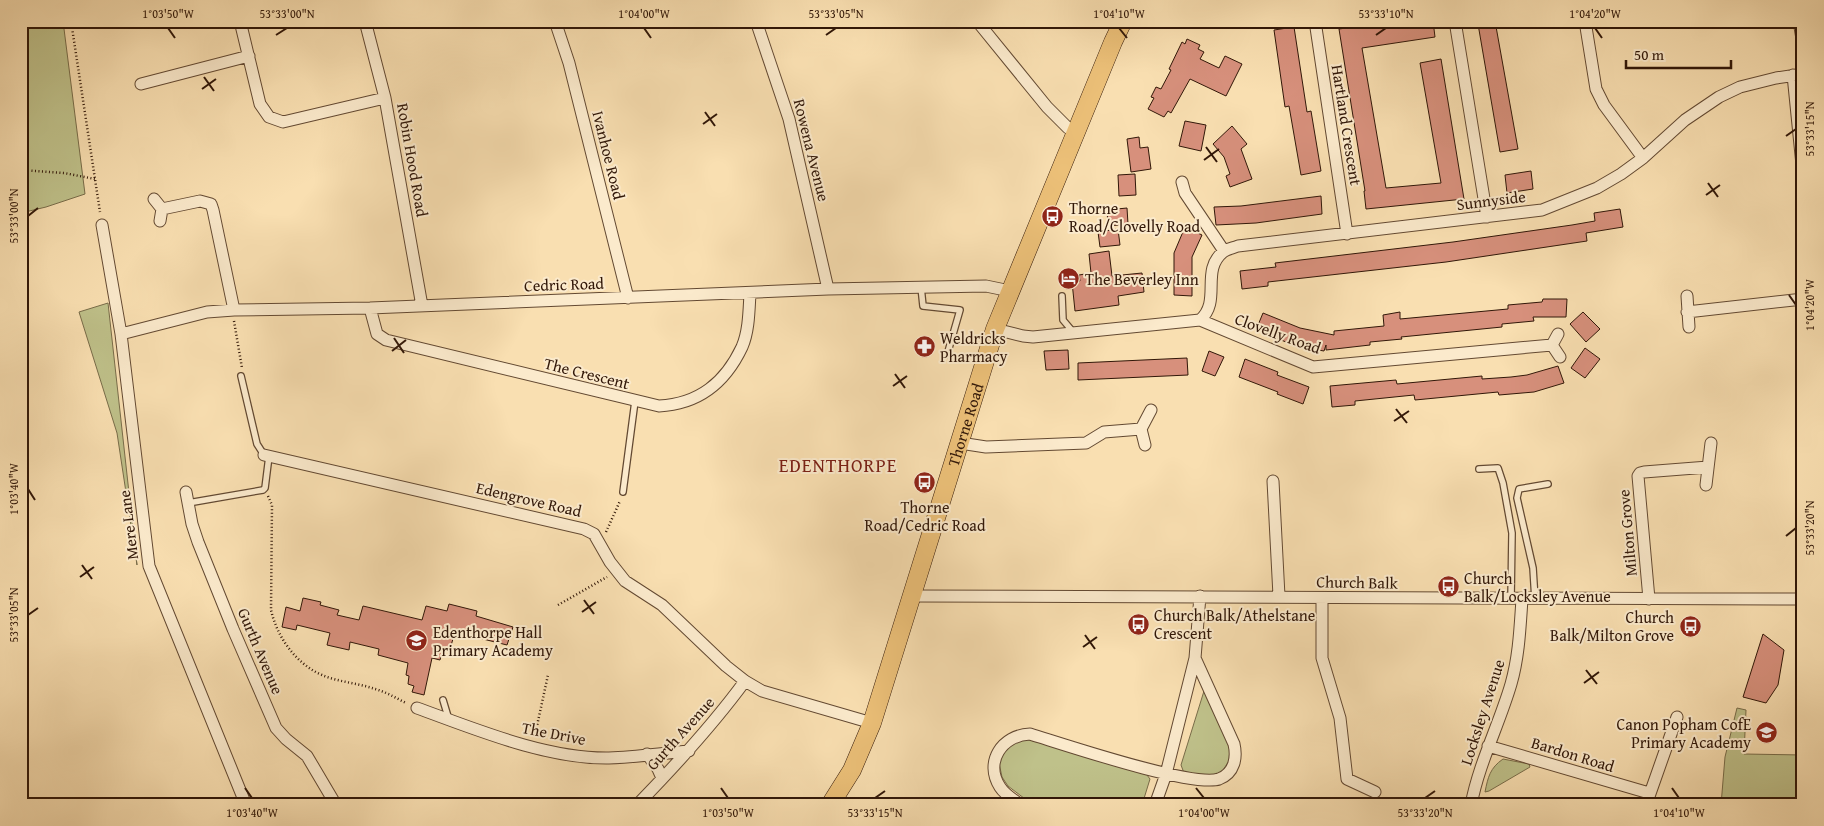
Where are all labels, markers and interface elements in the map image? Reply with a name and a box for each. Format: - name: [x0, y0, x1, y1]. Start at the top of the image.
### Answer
- text: 1°03'50"W: [142, 5, 195, 22]
- text: 53°33'00"N: [259, 5, 315, 22]
- text: 1°04'00"W: [618, 5, 671, 22]
- text: 53°33'05"N: [808, 5, 864, 22]
- text: 1°04'10"W: [1093, 5, 1146, 22]
- text: 53°33'10"N: [1358, 5, 1414, 22]
- text: 1°04'20"W: [1569, 5, 1622, 22]
- scale bar: [1626, 38, 1732, 70]
- text: 50 m: [1634, 44, 1665, 65]
- street label: Hartland Crescent: [1326, 63, 1368, 187]
- street label: Rowena Avenue: [788, 96, 836, 204]
- street label: Robin Hood Road: [391, 101, 435, 219]
- text: 53°33'15"N: [1801, 101, 1818, 157]
- street label: Ivanhoe Road: [586, 108, 632, 202]
- street label: Sunnyside: [1455, 184, 1527, 216]
- text: 53°33'00"N: [5, 188, 22, 244]
- place label: Thorne Road/Clovelly Road: [1069, 196, 1201, 238]
- bus stop icon: Thorne Road/Clovelly Road: [1041, 205, 1065, 229]
- hotel icon: The Beverley Inn: [1057, 267, 1081, 291]
- place label: The Beverley Inn: [1085, 267, 1199, 291]
- street label: Cedric Road: [524, 271, 605, 297]
- text: 1°04'20"W: [1801, 278, 1818, 331]
- street label: Clovelly Road: [1232, 306, 1325, 360]
- place label: Weldricks Pharmacy: [940, 326, 1007, 368]
- pharmacy icon: Weldricks Pharmacy: [912, 335, 936, 359]
- street label: The Crescent: [542, 351, 633, 395]
- street label: Thorne Road: [941, 379, 990, 469]
- district label: EDENTHORPE: [779, 451, 897, 479]
- text: 1°03'40"W: [5, 462, 22, 515]
- bus stop icon: Thorne Road/Cedric Road: [913, 471, 937, 495]
- street label: Edengrove Road: [474, 475, 584, 523]
- street label: Mere Lane: [112, 489, 144, 561]
- street label: Milton Grove: [1611, 489, 1643, 577]
- place label: Thorne Road/Cedric Road: [865, 495, 986, 537]
- text: 53°33'20"N: [1801, 500, 1818, 556]
- place label: Church Balk/Locksley Avenue: [1464, 566, 1611, 608]
- street label: Church Balk: [1316, 569, 1399, 595]
- bus stop icon: Church Balk/Locksley Avenue: [1436, 575, 1460, 599]
- text: 53°33'05"N: [5, 587, 22, 643]
- place label: Church Balk/Athelstane Crescent: [1154, 603, 1315, 645]
- street label: Gurth Avenue: [232, 604, 290, 698]
- place label: Church Balk/Milton Grove: [1550, 605, 1674, 647]
- bus stop icon: Church Balk/Athelstane Crescent: [1126, 612, 1150, 636]
- bus stop icon: Church Balk/Milton Grove: [1678, 614, 1702, 638]
- place label: Edenthorpe Hall Primary Academy: [433, 620, 553, 662]
- school or university icon: Edenthorpe Hall Primary Academy: [405, 629, 429, 653]
- street label: Locksley Avenue: [1454, 656, 1510, 768]
- street label: Gurth Avenue: [640, 691, 720, 775]
- place label: Canon Popham CofE Primary Academy: [1616, 712, 1751, 754]
- street label: The Drive: [520, 715, 588, 751]
- school or university icon: Canon Popham CofE Primary Academy: [1755, 721, 1779, 745]
- street label: Bardon Road: [1528, 730, 1618, 778]
- text: 1°03'40"W: [226, 804, 279, 821]
- text: 1°03'50"W: [702, 804, 755, 821]
- text: 53°33'15"N: [847, 804, 903, 821]
- text: 1°04'00"W: [1178, 804, 1231, 821]
- text: 53°33'20"N: [1397, 804, 1453, 821]
- text: 1°04'10"W: [1653, 804, 1706, 821]

